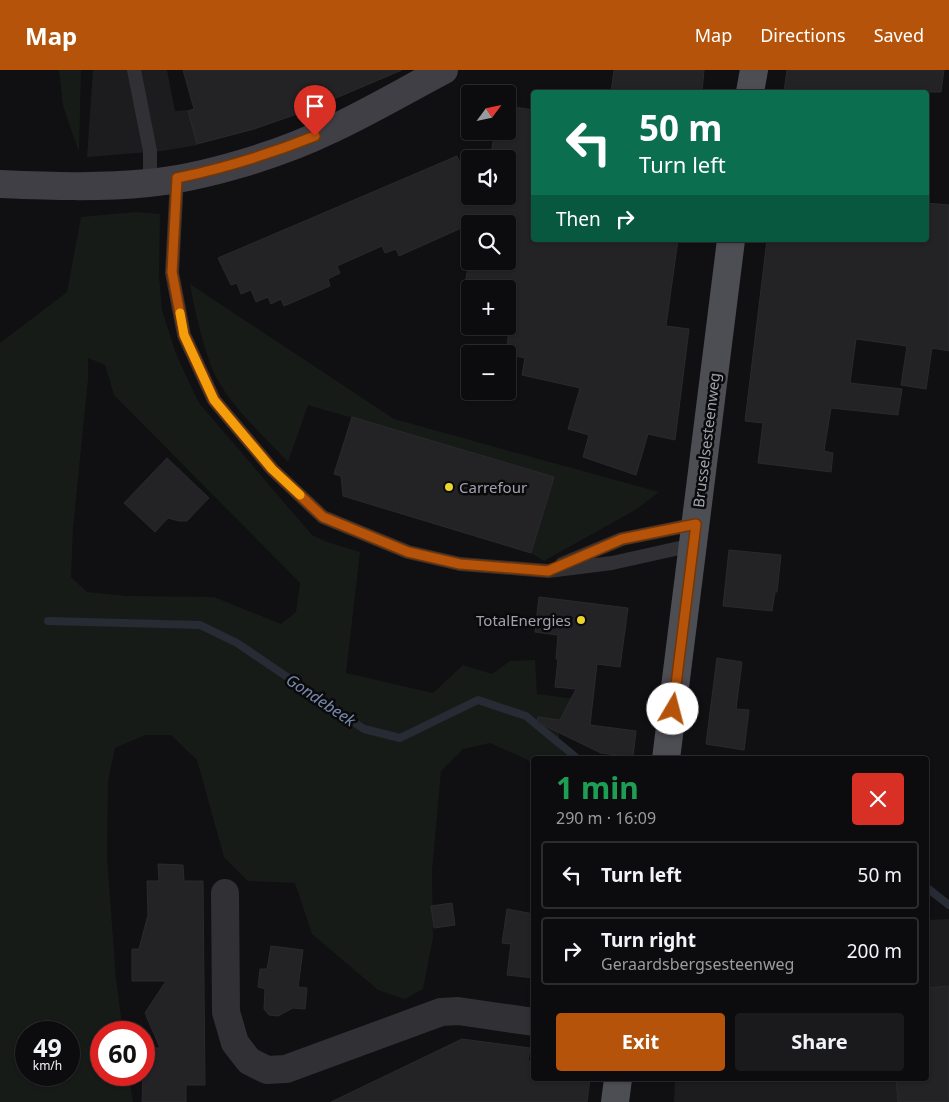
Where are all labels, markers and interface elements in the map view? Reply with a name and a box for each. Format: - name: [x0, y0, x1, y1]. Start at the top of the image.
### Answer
- text: Map: [25, 19, 77, 52]
- text: Map: [695, 23, 732, 47]
- text: Directions: [760, 23, 846, 47]
- text: Saved: [874, 23, 924, 47]
- pin: [294, 85, 336, 136]
- north arrow: [461, 85, 516, 140]
- map controls: [461, 85, 516, 400]
- icon: arrive: [301, 92, 329, 120]
- text: 50 m: [639, 104, 722, 151]
- icon: left: [556, 110, 621, 175]
- text: Turn left: [639, 149, 726, 179]
- button: sound: [461, 150, 516, 205]
- icon: right: [611, 205, 639, 233]
- text: Then: [556, 206, 601, 232]
- button: search: [461, 215, 516, 270]
- button: +: [461, 280, 516, 335]
- button: −: [461, 345, 516, 400]
- street label: Brusselsesteenweg: [688, 371, 724, 509]
- place label: Carrefour: [459, 477, 527, 497]
- marker: Carrefour: [443, 481, 455, 493]
- place label: TotalEnergies: [476, 610, 571, 630]
- marker: TotalEnergies: [575, 614, 587, 626]
- water label: Gondebeek: [282, 669, 361, 732]
- position arrow: [646, 682, 698, 734]
- text: 1 min: [556, 767, 639, 808]
- button: close: [852, 773, 904, 825]
- text: 290 m · 16:09: [556, 807, 656, 829]
- icon: left: [558, 861, 586, 889]
- text: Turn left: [601, 862, 682, 888]
- text: 50 m: [858, 862, 902, 888]
- text: Turn right: [601, 927, 696, 953]
- icon: right: [558, 937, 586, 965]
- text: 200 m: [847, 938, 902, 964]
- text: Geraardsbergsesteenweg: [601, 953, 794, 975]
- button: Exit: [556, 1013, 725, 1071]
- button: Share: [735, 1013, 904, 1071]
- speed limit sign: 60: [90, 1021, 155, 1086]
- text: 49: [33, 1030, 62, 1064]
- text: km/h: [33, 1057, 62, 1074]

